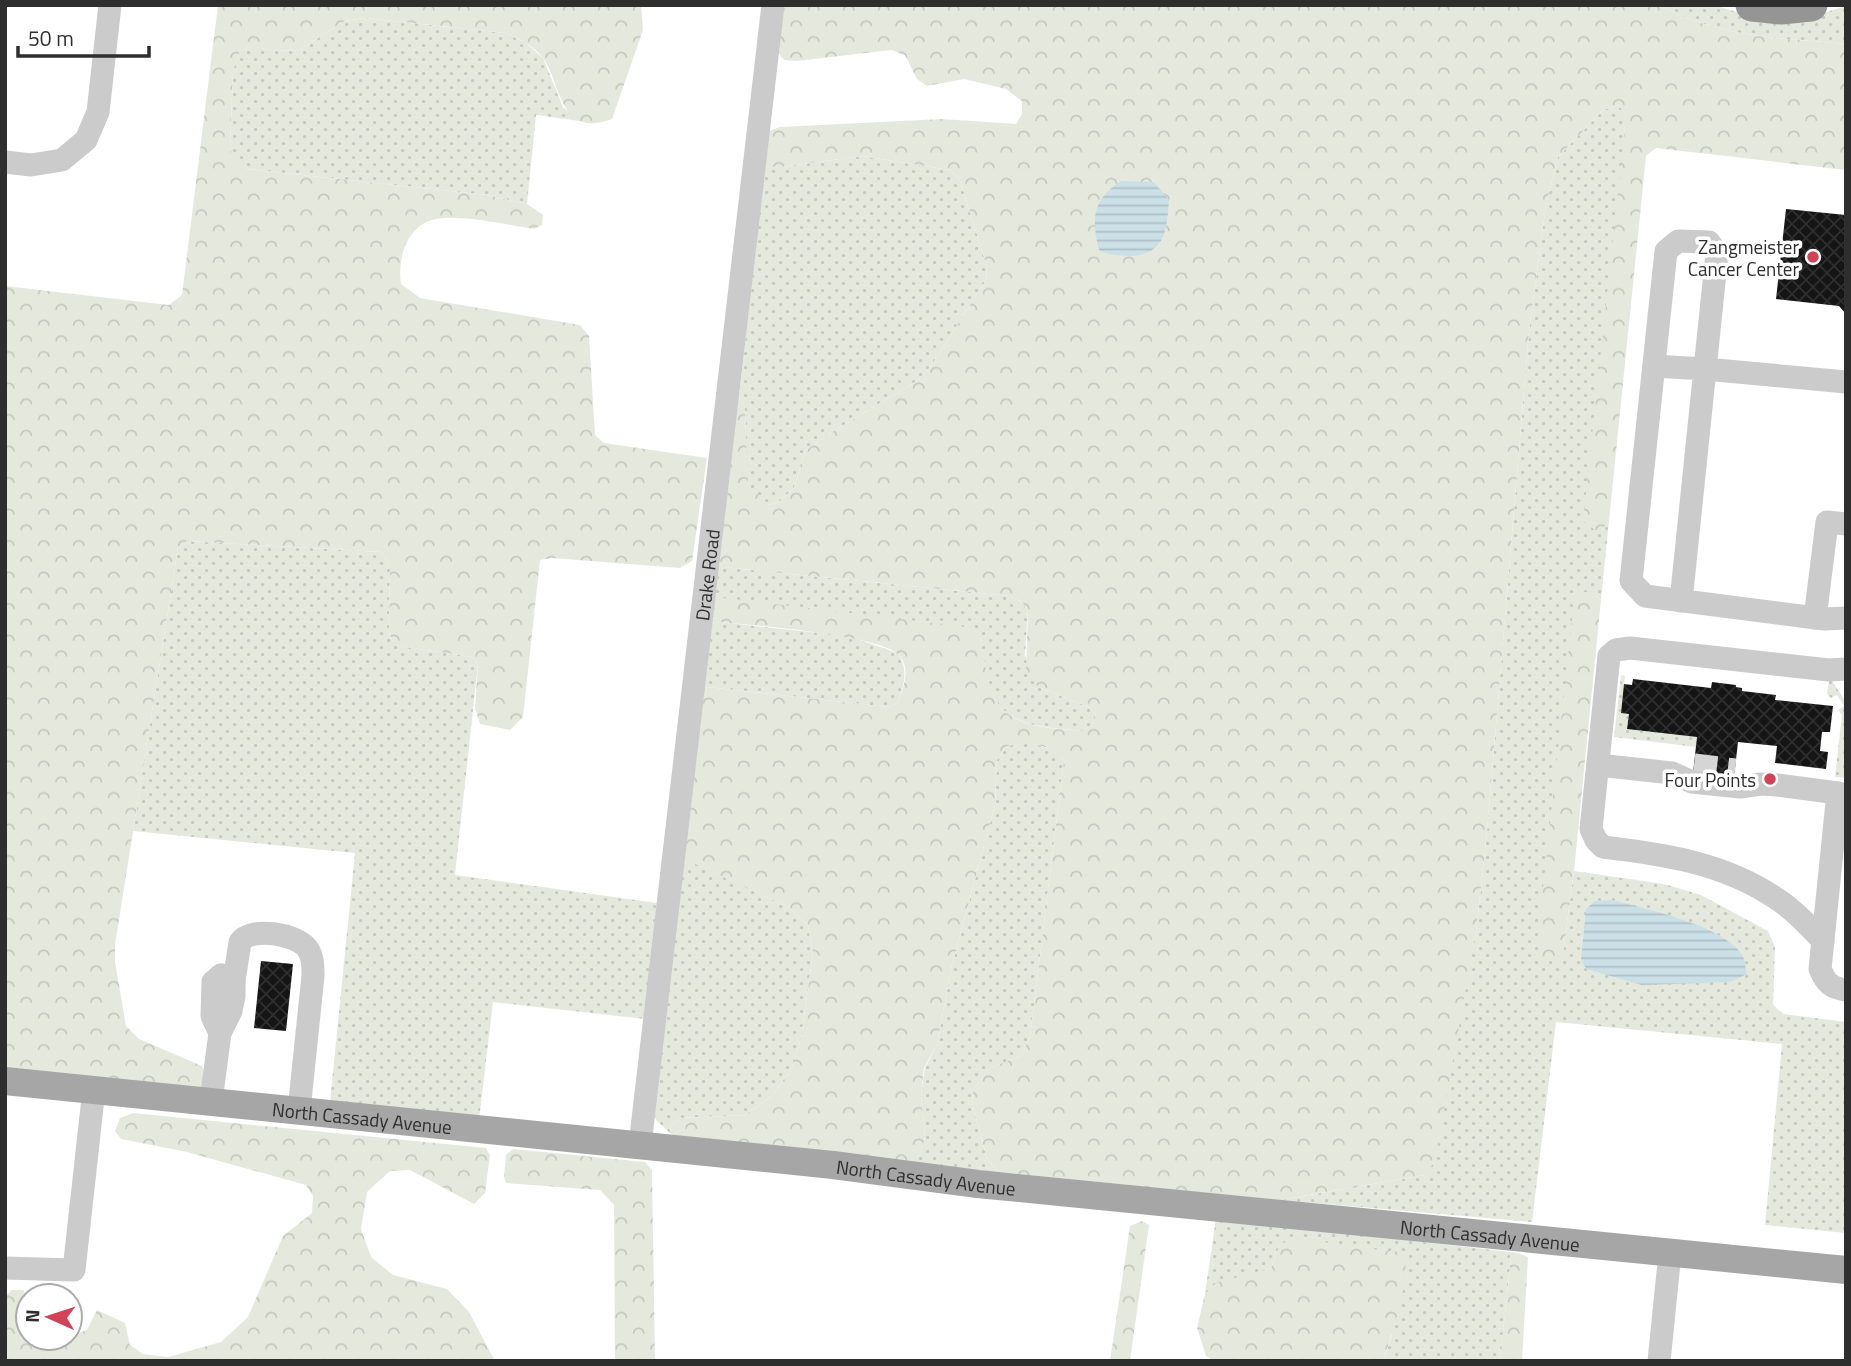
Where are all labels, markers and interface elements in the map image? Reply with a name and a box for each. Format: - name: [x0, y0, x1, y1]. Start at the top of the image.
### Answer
- scale bar: [18, 14, 149, 58]
- text: 50 m: [28, 22, 74, 54]
- place label: Zangmeister Cancer Center: [1688, 232, 1799, 283]
- marker: Zangmeister Cancer Center: [1805, 249, 1821, 265]
- street label: Drake Road: [687, 527, 726, 622]
- place label: Four Points: [1664, 765, 1756, 794]
- marker: Four Points: [1762, 771, 1778, 787]
- street label: North Cassady Avenue: [271, 1094, 453, 1141]
- street label: North Cassady Avenue: [835, 1151, 1017, 1202]
- street label: North Cassady Avenue: [1399, 1211, 1581, 1258]
- north arrow: [14, 1282, 84, 1352]
- text: N: [17, 1309, 46, 1323]

